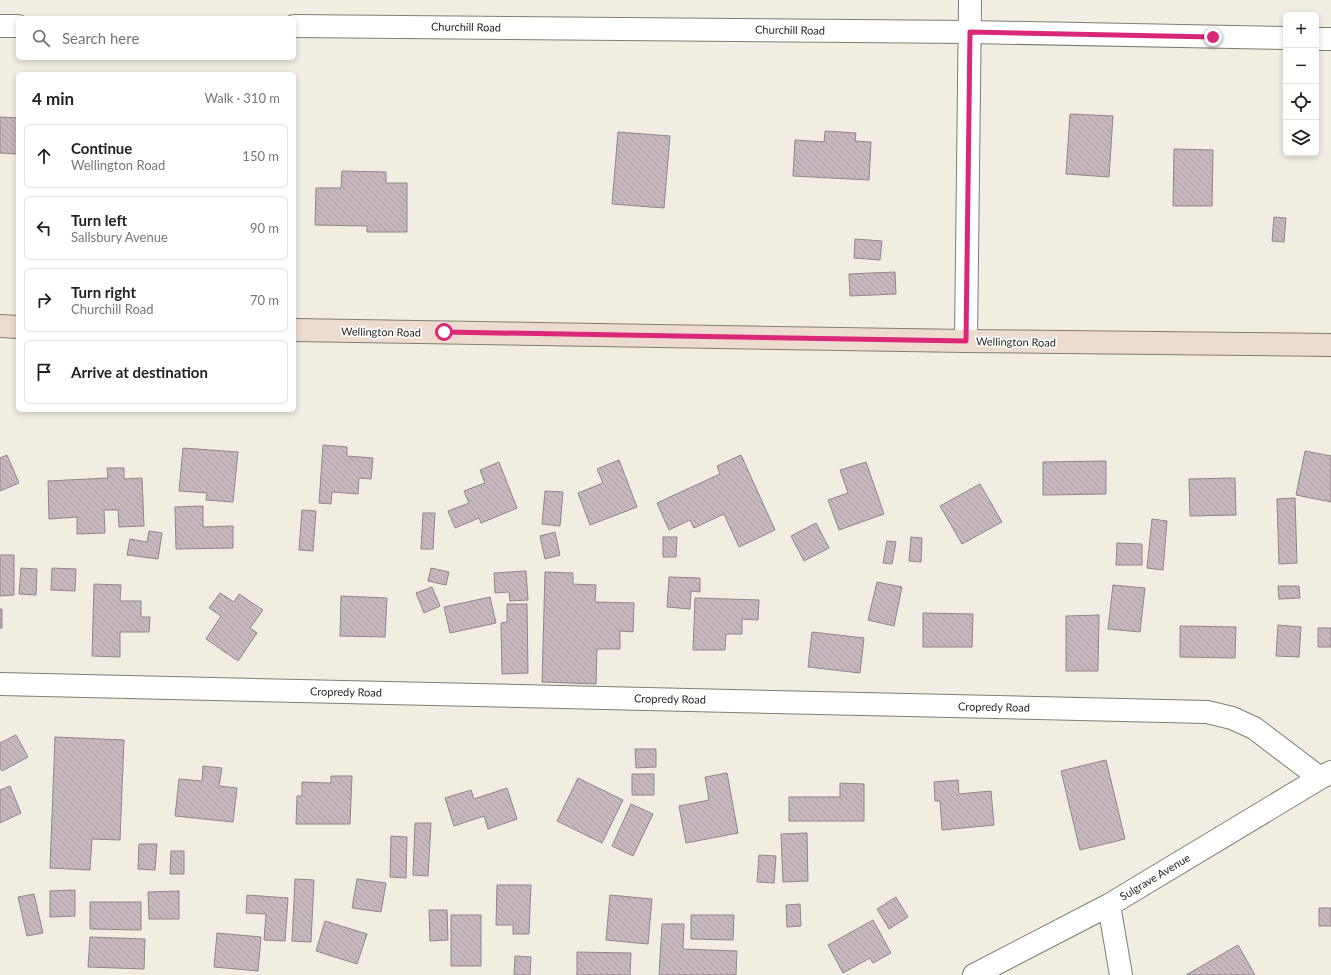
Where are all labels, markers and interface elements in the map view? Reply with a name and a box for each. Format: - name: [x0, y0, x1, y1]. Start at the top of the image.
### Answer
- map controls: [1283, 12, 1319, 156]
- button: +: [1283, 12, 1319, 48]
- search box: [16, 16, 296, 60]
- street label: Churchill Road: [431, 19, 501, 34]
- street label: Churchill Road: [755, 22, 825, 37]
- icon: search: [30, 27, 52, 49]
- route end: [1204, 28, 1222, 46]
- text: Search here: [62, 29, 139, 47]
- button: −: [1283, 48, 1319, 84]
- button: locate: [1283, 84, 1319, 120]
- text: 4 min: [32, 88, 74, 109]
- text: Walk · 310 m: [204, 90, 280, 106]
- button: layers: [1283, 120, 1319, 156]
- text: Continue: [71, 139, 132, 157]
- icon: ahead: [33, 145, 55, 167]
- text: 150 m: [242, 148, 279, 164]
- text: Wellington Road: [71, 157, 165, 173]
- text: Turn left: [71, 211, 127, 229]
- icon: left: [33, 217, 55, 239]
- text: 90 m: [250, 220, 279, 236]
- text: Sallsbury Avenue: [71, 229, 168, 245]
- text: Turn right: [71, 283, 136, 301]
- icon: right: [33, 289, 55, 311]
- text: 70 m: [250, 292, 279, 308]
- text: Churchill Road: [71, 301, 154, 317]
- route start: [435, 323, 453, 341]
- street label: Wellington Road: [341, 324, 421, 339]
- street label: Wellington Road: [976, 334, 1056, 349]
- icon: arrive: [33, 361, 55, 383]
- text: Arrive at destination: [71, 363, 208, 381]
- street label: Cropredy Road: [310, 684, 382, 699]
- street label: Cropredy Road: [634, 691, 706, 706]
- street label: Cropredy Road: [958, 699, 1030, 714]
- street label: Sulgrave Avenue: [1117, 850, 1192, 903]

